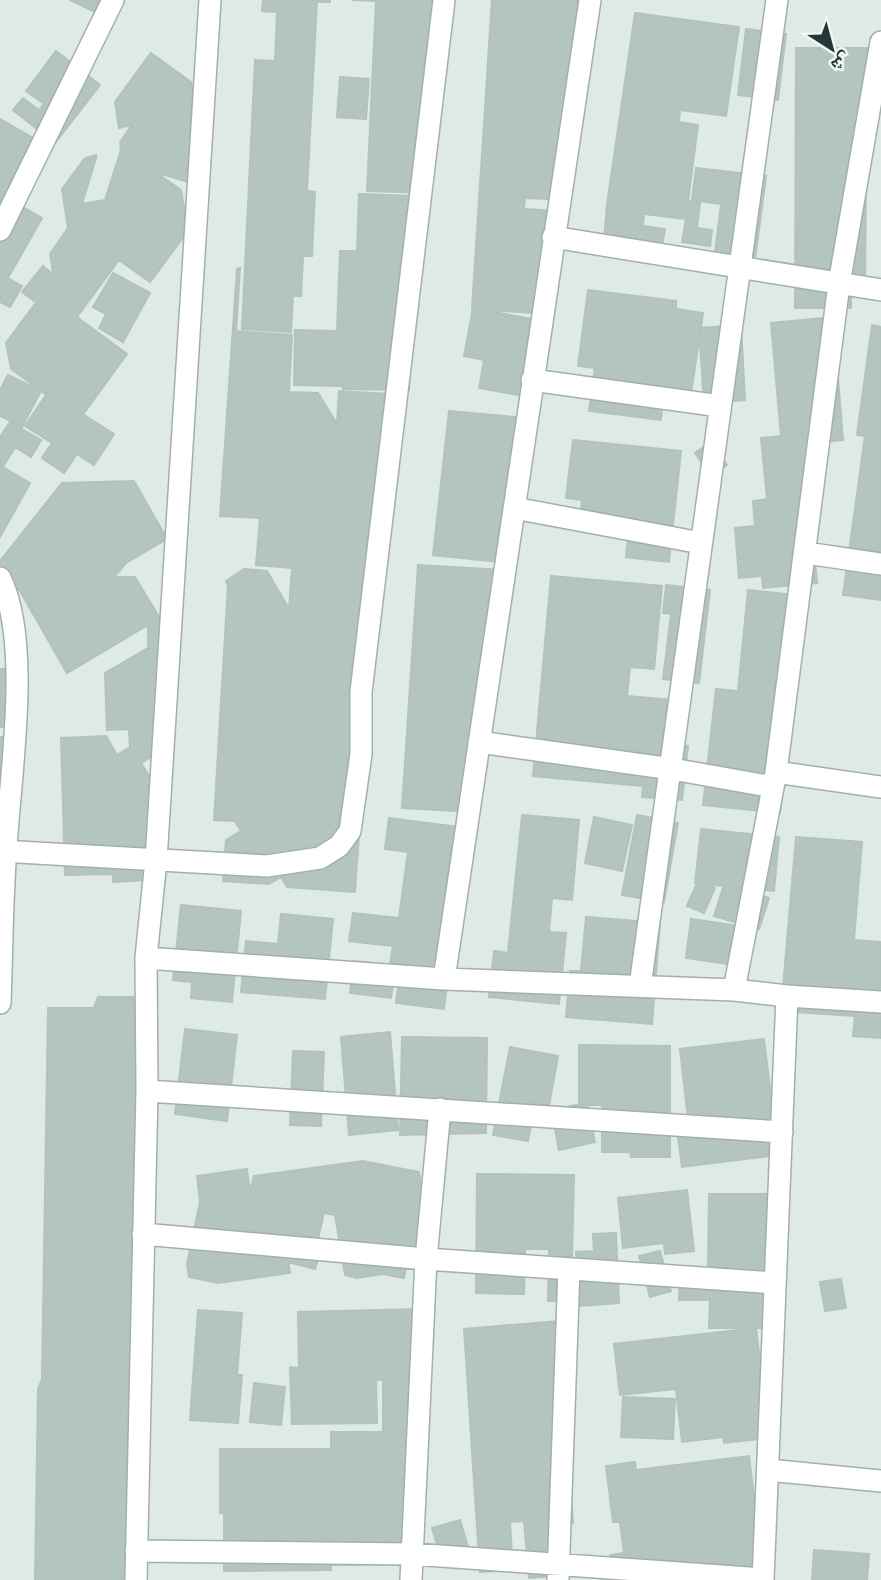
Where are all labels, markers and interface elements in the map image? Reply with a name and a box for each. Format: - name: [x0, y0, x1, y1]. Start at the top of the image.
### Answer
- north arrow: [797, 14, 867, 84]
- text: ش: [826, 45, 857, 78]

